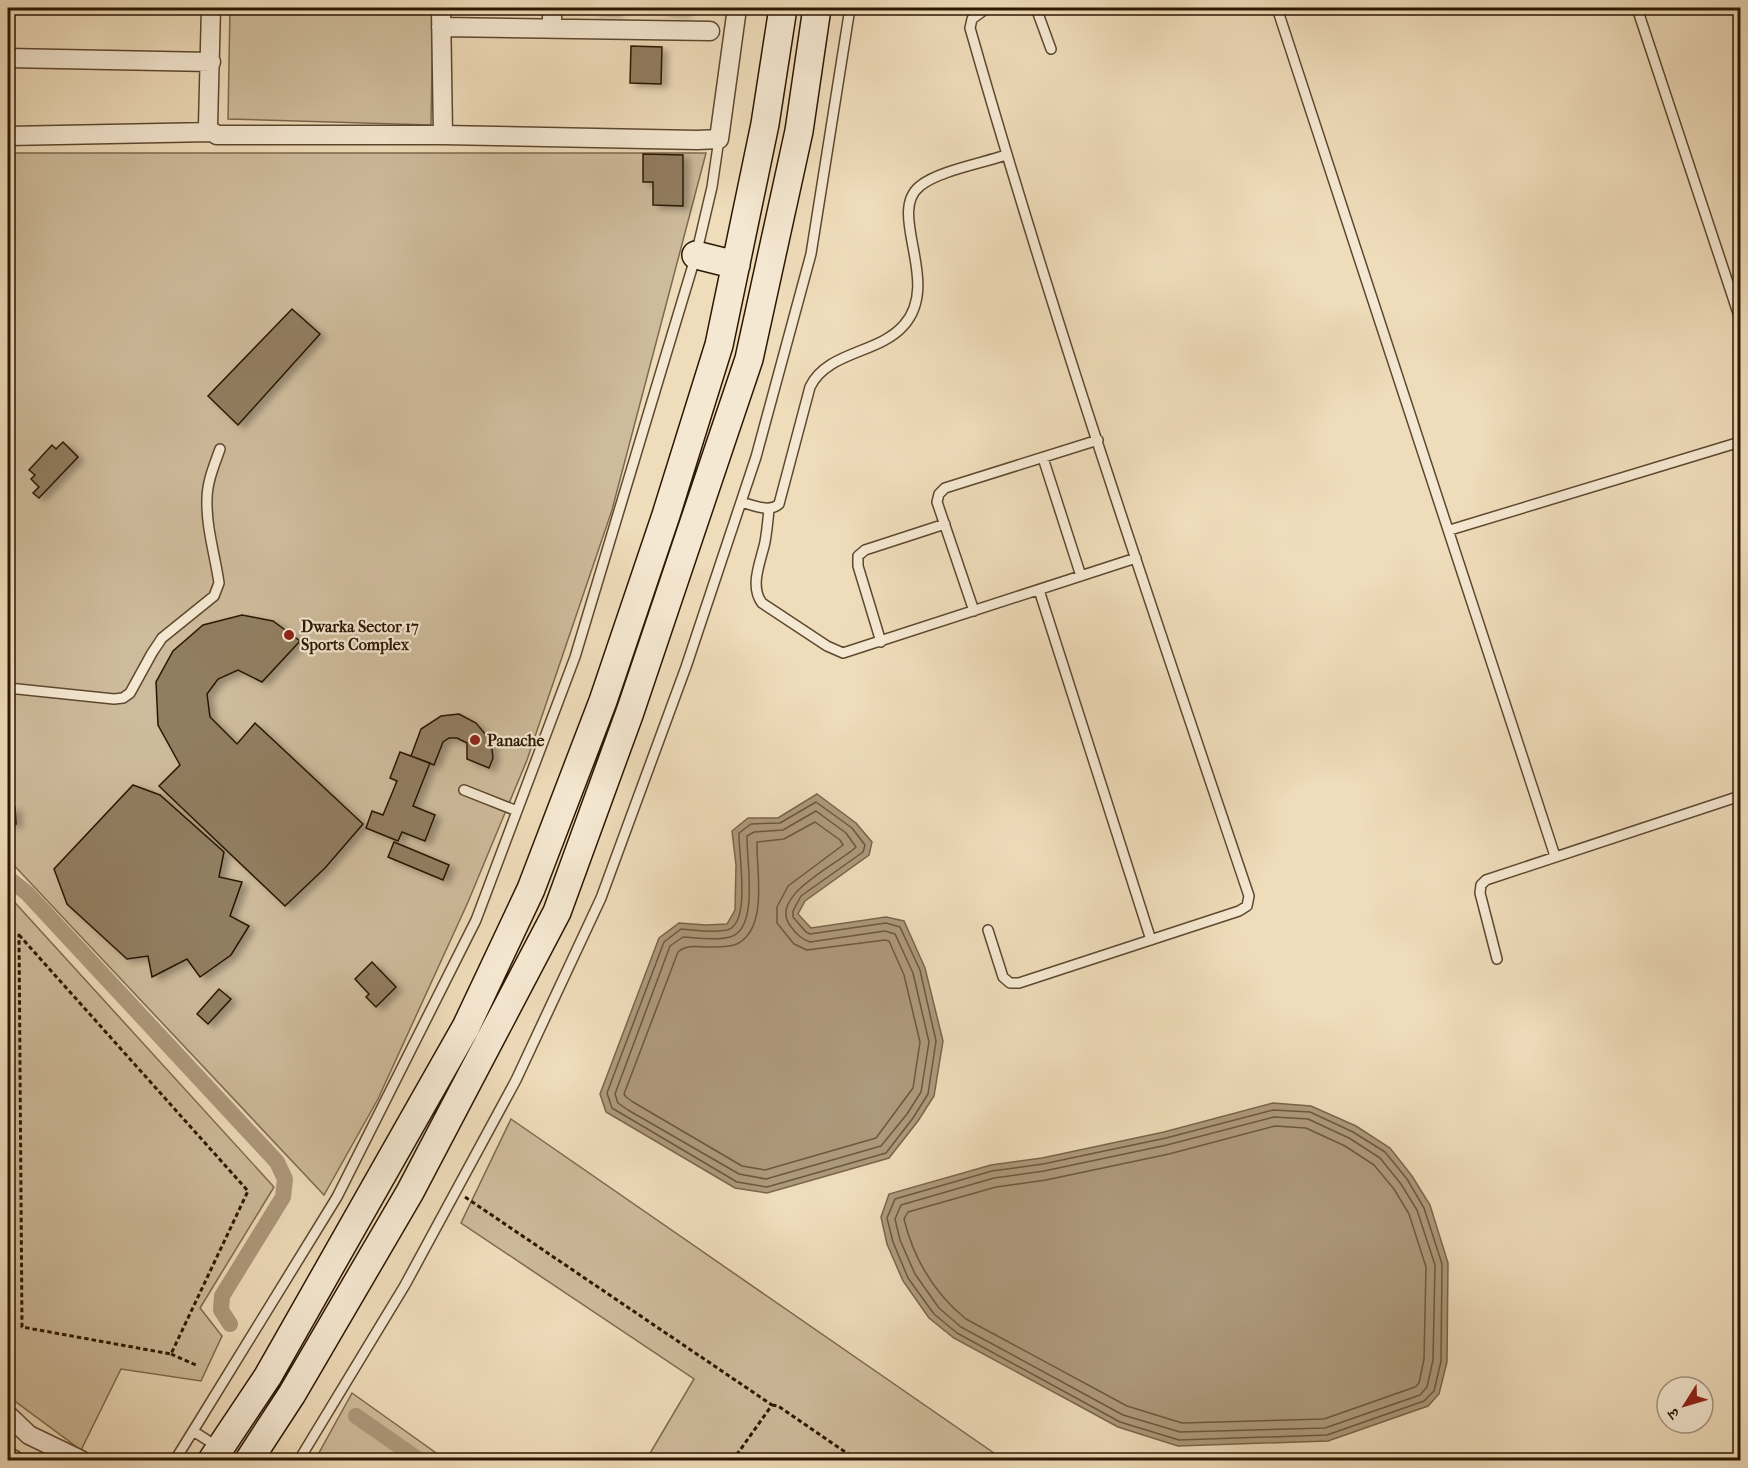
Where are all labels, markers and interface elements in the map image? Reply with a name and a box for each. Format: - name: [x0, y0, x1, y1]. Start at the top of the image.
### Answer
- place label: Dwarka Sector 17 Sports Complex: [301, 617, 419, 655]
- marker: Dwarka Sector 17 Sports Complex: [282, 628, 296, 642]
- place label: Panache: [487, 731, 544, 750]
- marker: Panache: [468, 733, 482, 747]
- north arrow: [1655, 1375, 1715, 1435]
- text: उ: [1662, 1403, 1684, 1423]

